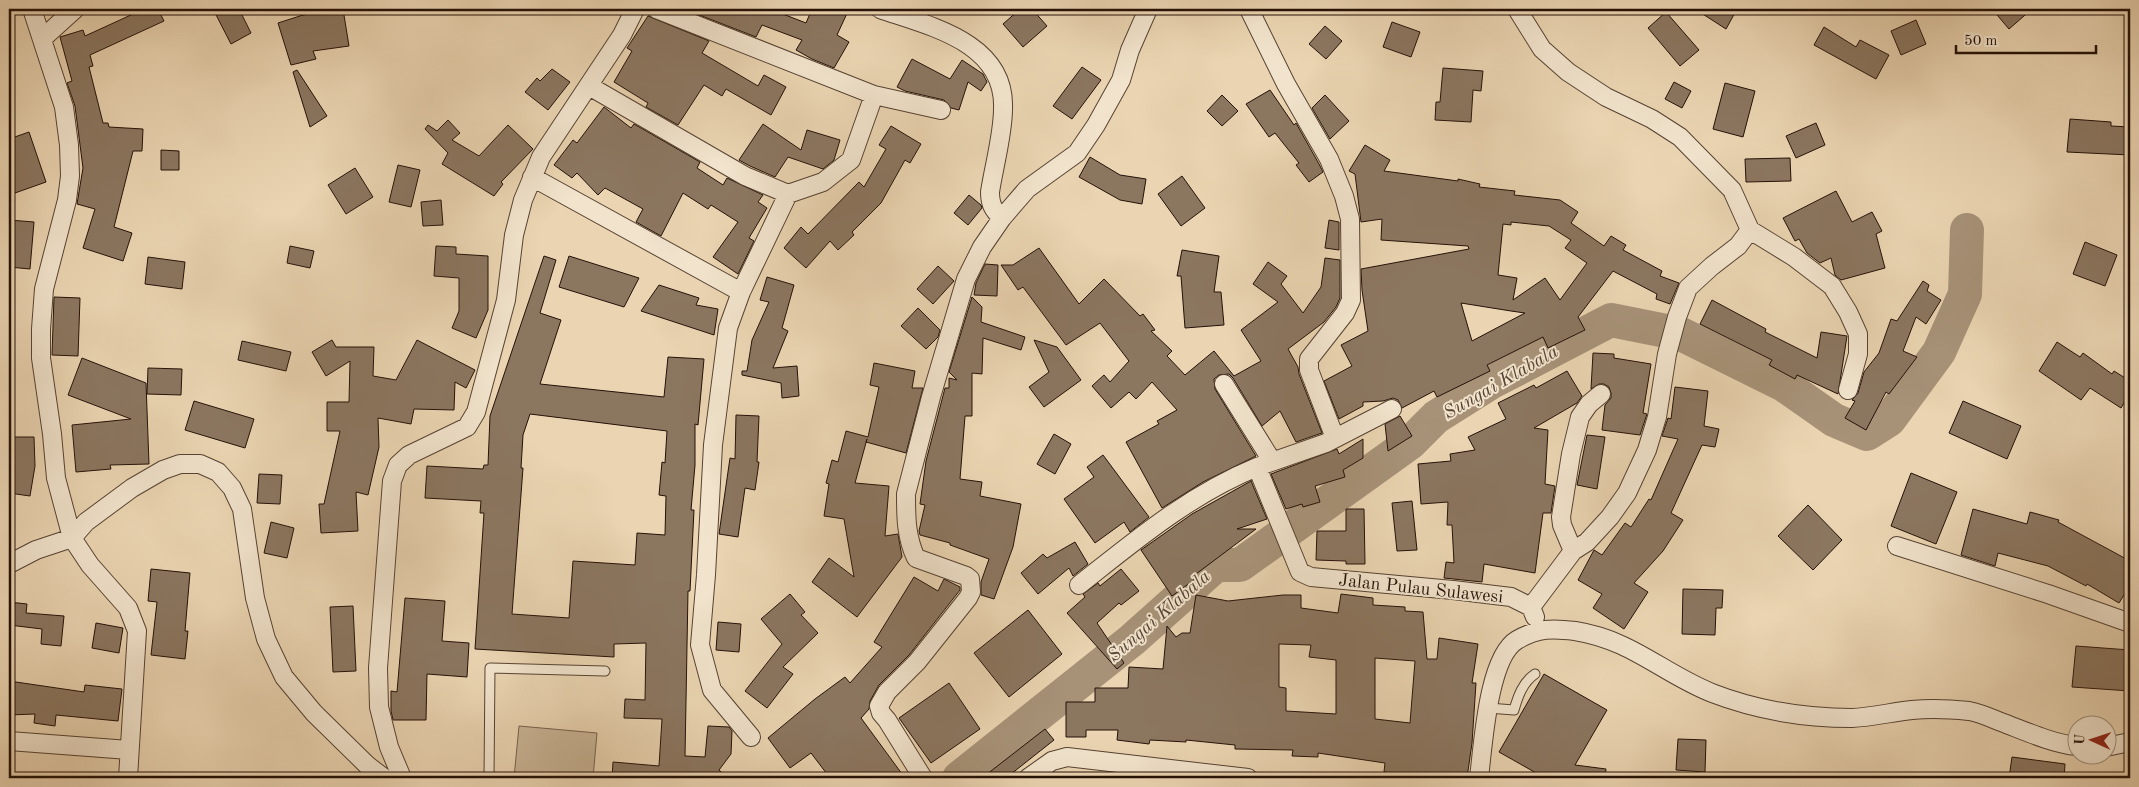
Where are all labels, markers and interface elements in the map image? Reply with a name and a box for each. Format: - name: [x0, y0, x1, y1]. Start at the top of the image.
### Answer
- scale bar: [1956, 22, 2096, 54]
- text: 50 m: [1964, 34, 1998, 49]
- water label: Sungai Klabala: [1440, 343, 1562, 424]
- water label: Sungai Klabala: [1105, 567, 1215, 667]
- street label: Jalan Pulau Sulawesi: [1338, 571, 1504, 607]
- north arrow: [2066, 714, 2116, 764]
- text: U: [2073, 733, 2087, 745]

